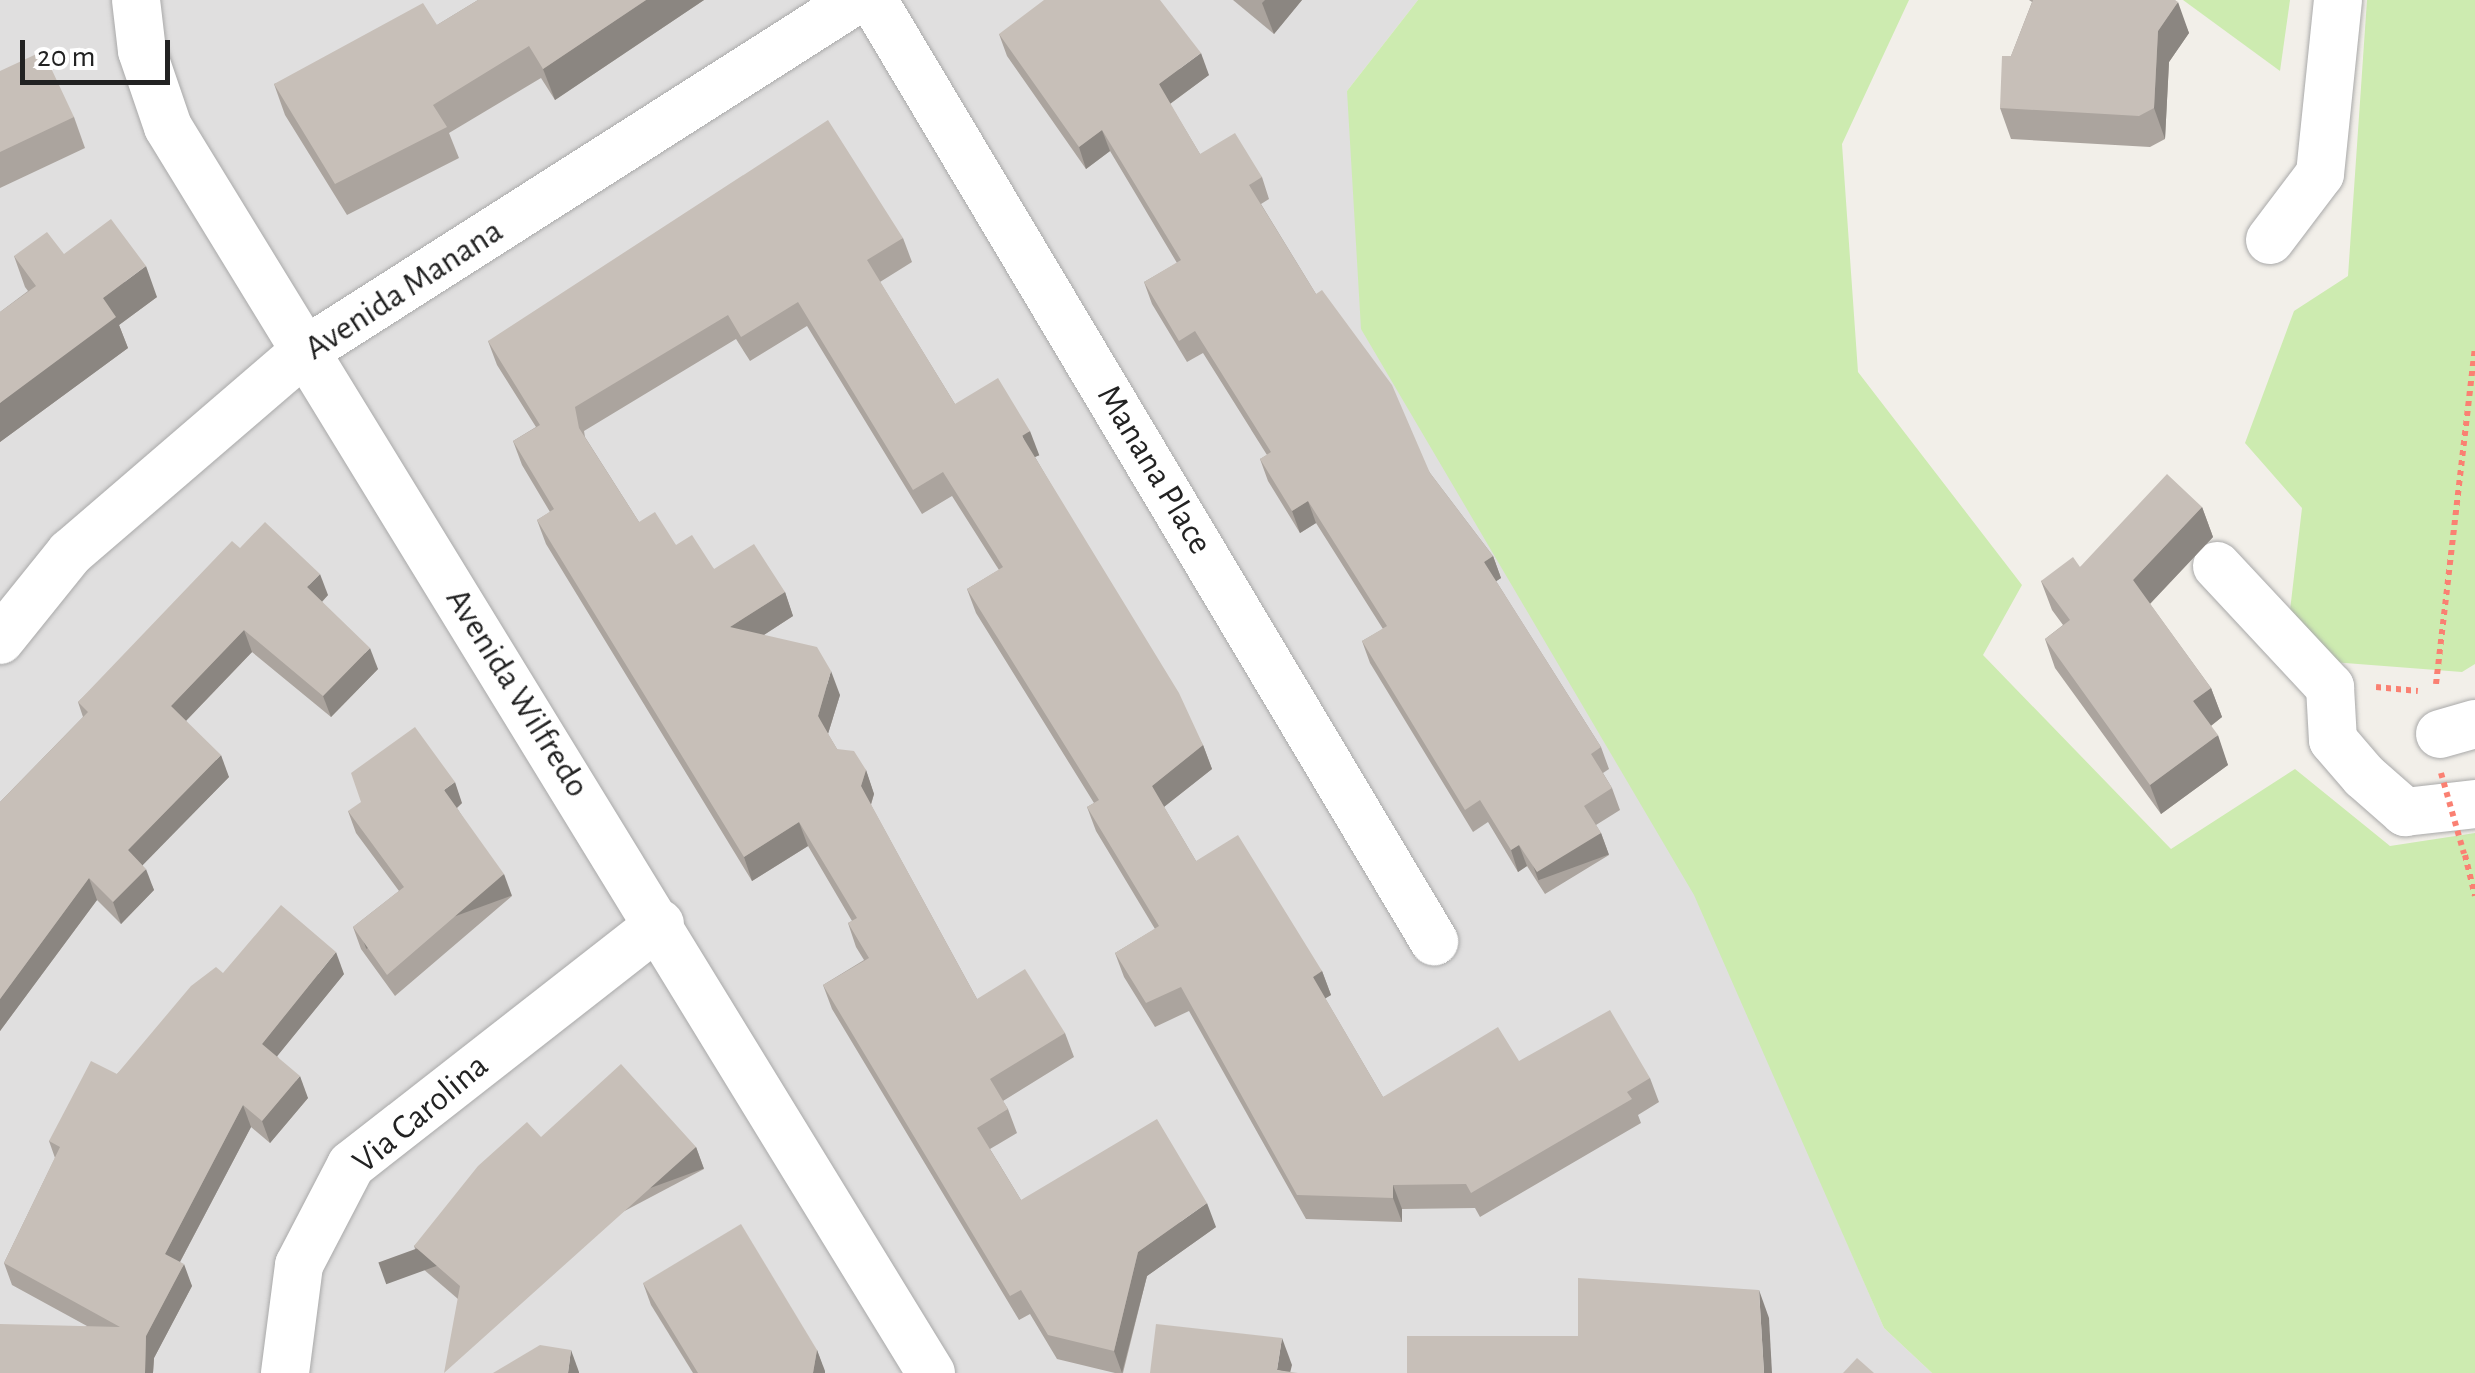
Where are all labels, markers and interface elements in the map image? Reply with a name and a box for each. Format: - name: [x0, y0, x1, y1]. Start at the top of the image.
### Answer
- scale bar: [25, 20, 175, 82]
- text: 20 m: [37, 42, 95, 72]
- street label: Avenida Manana: [297, 210, 511, 370]
- street label: Manana Place: [1087, 378, 1221, 562]
- street label: Avenida Wilfredo: [436, 581, 598, 805]
- street label: Via Carolina: [345, 1045, 497, 1183]

